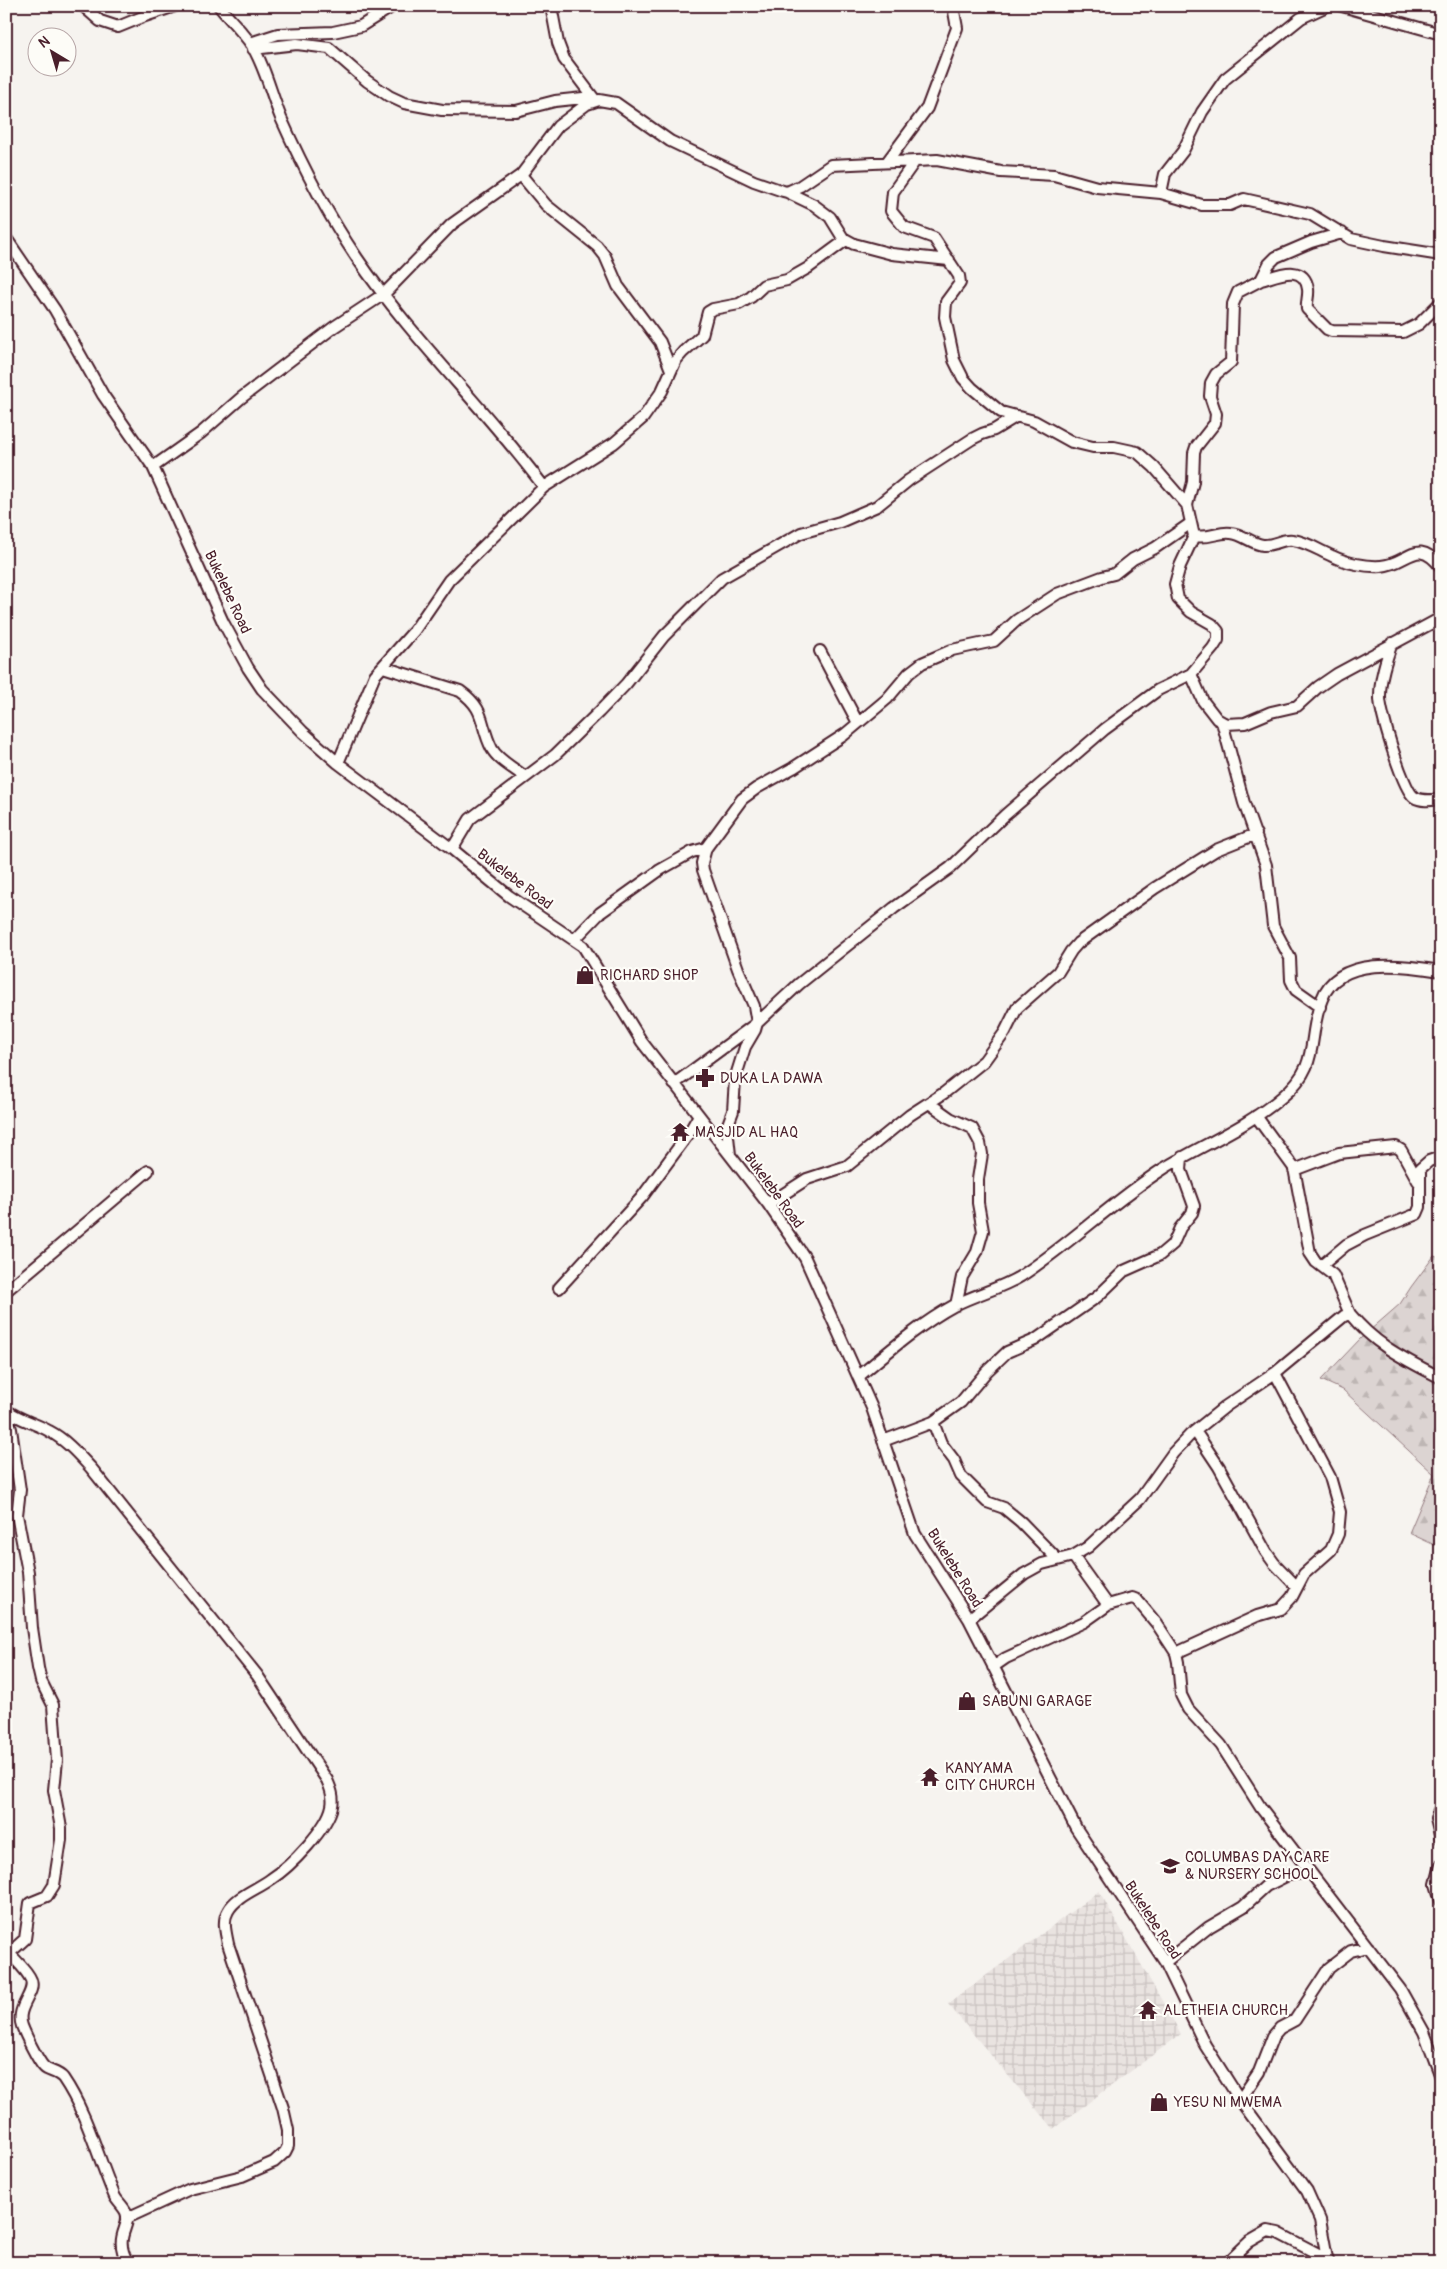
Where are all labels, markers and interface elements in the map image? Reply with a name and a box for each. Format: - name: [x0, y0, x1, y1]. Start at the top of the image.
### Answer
- north arrow: [28, 28, 78, 78]
- text: N: [35, 33, 53, 52]
- street label: Bukelebe Road: [200, 548, 255, 637]
- street label: Bukelebe Road: [473, 845, 556, 914]
- shop icon: RICHARD SHOP: [574, 964, 596, 986]
- place label: RICHARD SHOP: [600, 966, 699, 985]
- pharmacy icon: DUKA LA DAWA: [694, 1067, 716, 1089]
- place label: DUKA LA DAWA: [720, 1069, 823, 1088]
- temple icon: MASJID AL HAQ: [669, 1121, 691, 1143]
- place label: MASJID AL HAQ: [695, 1123, 798, 1142]
- street label: Bukelebe Road: [740, 1148, 808, 1232]
- street label: Bukelebe Road: [923, 1525, 986, 1611]
- shop icon: SABUNI GARAGE: [956, 1690, 978, 1712]
- place label: SABUNI GARAGE: [982, 1692, 1092, 1711]
- place label: KANYAMA CITY CHURCH: [945, 1759, 1035, 1795]
- temple icon: KANYAMA CITY CHURCH: [919, 1766, 941, 1788]
- place label: COLUMBAS DAY CARE & NURSERY SCHOOL: [1185, 1848, 1329, 1884]
- school or university icon: COLUMBAS DAY CARE & NURSERY SCHOOL: [1159, 1855, 1181, 1877]
- street label: Bukelebe Road: [1120, 1877, 1185, 1963]
- temple icon: ALETHEIA CHURCH: [1137, 1999, 1159, 2021]
- place label: ALETHEIA CHURCH: [1163, 2001, 1288, 2020]
- shop icon: YESU NI MWEMA: [1148, 2091, 1170, 2113]
- place label: YESU NI MWEMA: [1173, 2093, 1282, 2112]

